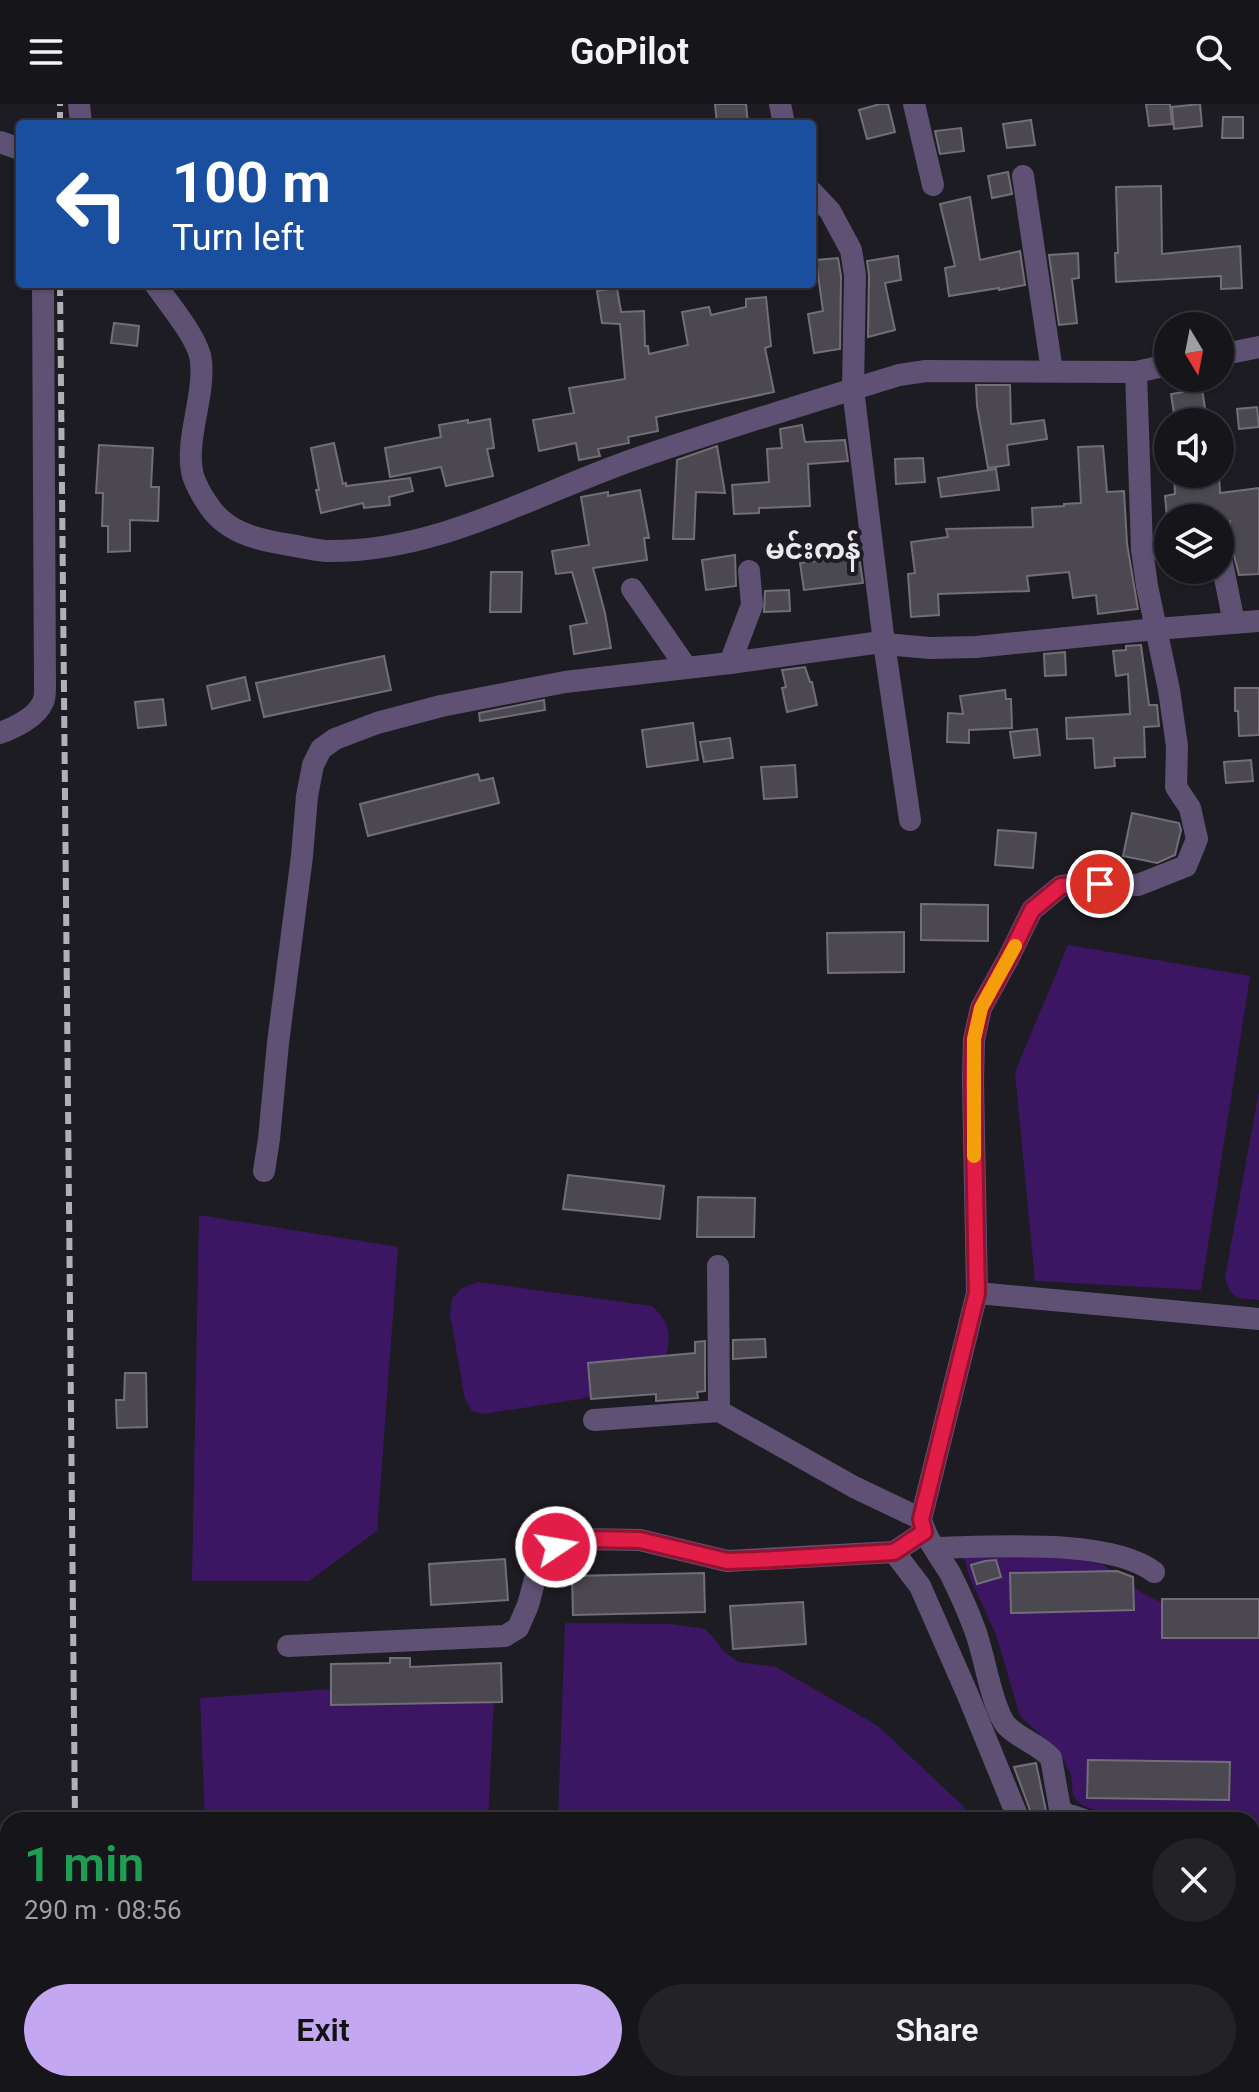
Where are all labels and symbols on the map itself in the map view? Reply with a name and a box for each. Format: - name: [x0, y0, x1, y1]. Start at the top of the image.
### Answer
- north arrow: [1154, 312, 1234, 392]
- district label: မင်းကန်: [765, 530, 861, 572]
- pin: [1066, 850, 1134, 918]
- position arrow: [514, 1505, 598, 1589]

